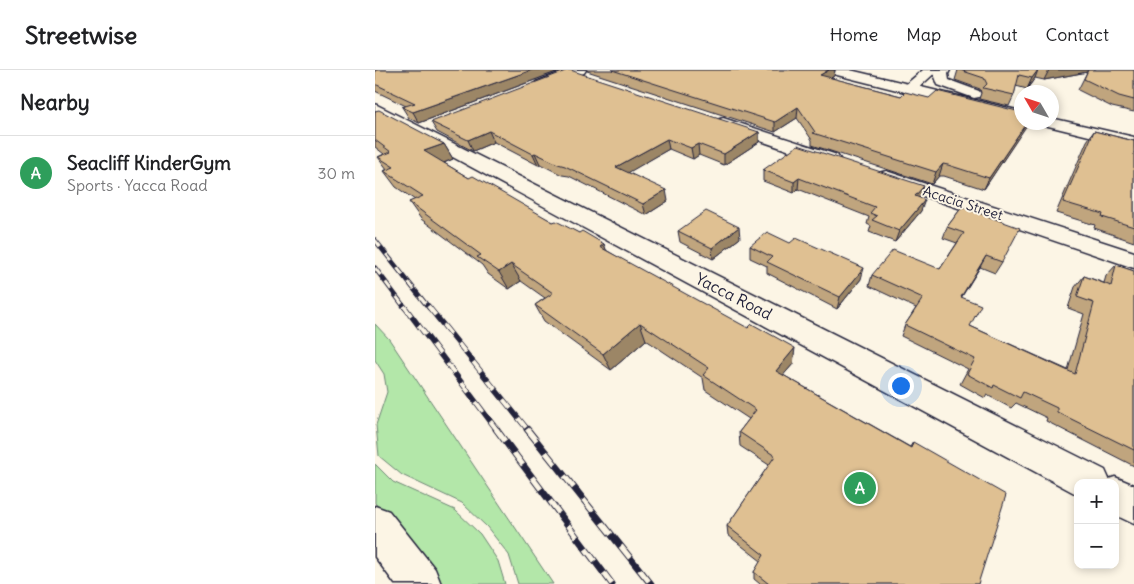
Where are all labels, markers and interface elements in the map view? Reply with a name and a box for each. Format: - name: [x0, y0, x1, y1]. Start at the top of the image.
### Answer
- text: Streetwise: [25, 20, 137, 50]
- text: Home: [830, 23, 878, 46]
- text: Map: [906, 23, 941, 46]
- text: About: [969, 23, 1017, 46]
- text: Contact: [1045, 23, 1109, 46]
- north arrow: [1014, 85, 1059, 130]
- text: Nearby: [20, 89, 90, 116]
- text: Seacliff KinderGym: [67, 151, 231, 175]
- text: A: [31, 163, 41, 183]
- text: 30 m: [318, 163, 355, 183]
- text: Sports · Yacca Road: [67, 175, 208, 195]
- street label: Acacia Street: [921, 182, 1005, 224]
- street label: Yacca Road: [692, 268, 776, 324]
- your location: [888, 373, 914, 399]
- pin: A: [844, 469, 876, 507]
- map controls: [1074, 479, 1119, 569]
- button: +: [1074, 479, 1119, 524]
- button: −: [1074, 524, 1119, 569]

